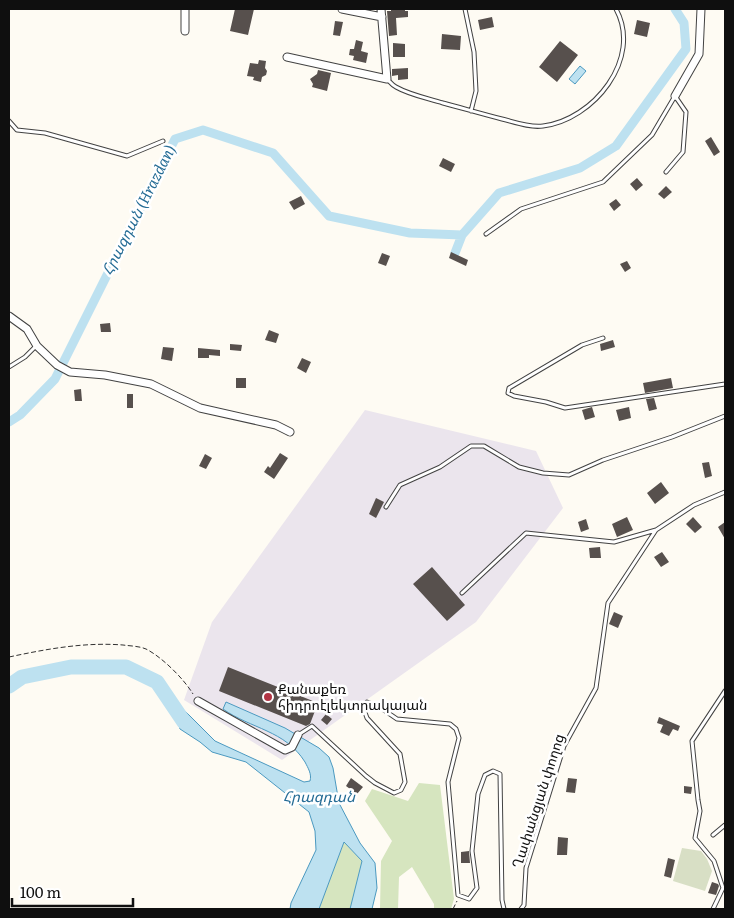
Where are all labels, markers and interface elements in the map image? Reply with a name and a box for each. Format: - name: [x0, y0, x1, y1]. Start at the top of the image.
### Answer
- water label: Հրազդան (Hrazdan): [95, 140, 180, 278]
- place label: Քանաքեռ հիդրոէլեկտրակայան: [278, 678, 427, 714]
- marker: Քանաքեռ հիդրոէլեկտրակայան: [262, 691, 274, 703]
- street label: Ղափանցյան փողոց: [506, 731, 568, 870]
- water label: Հրազդան: [283, 784, 356, 807]
- scale bar: [12, 876, 134, 908]
- text: 100 m: [20, 880, 61, 903]

